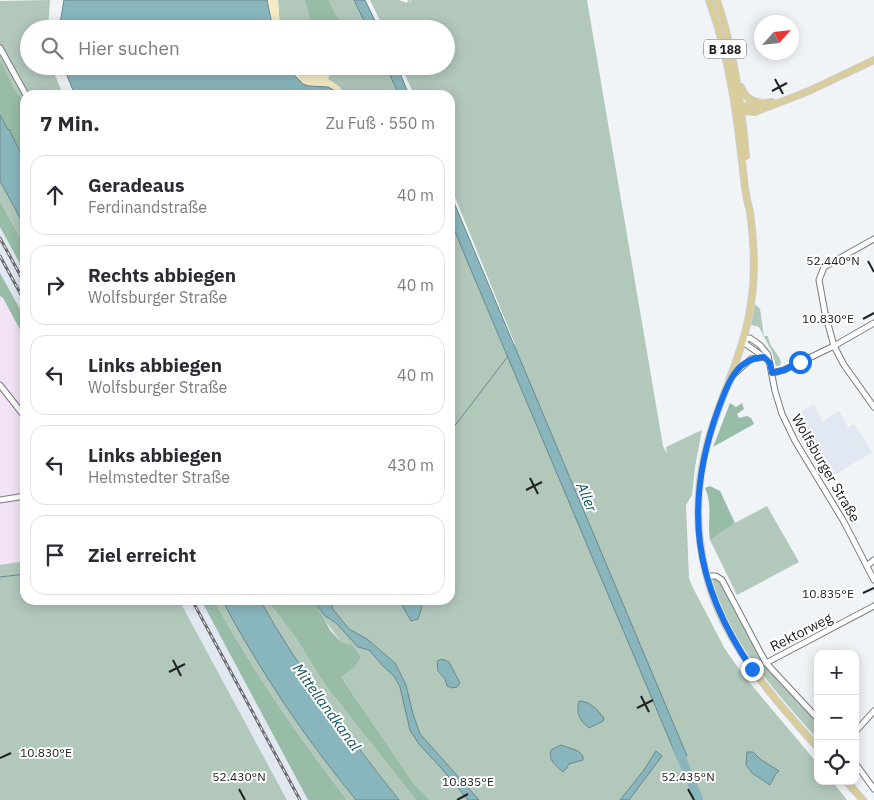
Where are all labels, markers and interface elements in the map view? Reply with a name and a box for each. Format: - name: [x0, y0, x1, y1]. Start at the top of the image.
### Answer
- north arrow: [754, 15, 799, 60]
- search box: [20, 20, 455, 75]
- icon: search: [38, 34, 66, 62]
- text: Hier suchen: [78, 36, 180, 60]
- road number: B 188: [704, 40, 746, 59]
- text: 7 Min.: [40, 109, 100, 137]
- text: Zu Fuß · 550 m: [326, 113, 435, 133]
- text: Geradeaus: [88, 173, 185, 197]
- icon: ahead: [41, 181, 69, 209]
- text: 40 m: [397, 185, 434, 205]
- text: Ferdinandstraße: [88, 197, 207, 217]
- text: 52.440°N: [806, 253, 860, 268]
- text: Rechts abbiegen: [88, 263, 236, 287]
- icon: right: [41, 271, 69, 299]
- text: 40 m: [397, 275, 434, 295]
- text: Wolfsburger Straße: [88, 287, 227, 307]
- text: 10.830°E: [802, 311, 854, 326]
- route start: [789, 351, 812, 374]
- text: Links abbiegen: [88, 353, 222, 377]
- icon: left: [41, 361, 69, 389]
- text: 40 m: [397, 365, 434, 385]
- text: Wolfsburger Straße: [88, 377, 227, 397]
- street label: Wolfsburger Straße: [788, 411, 864, 526]
- text: Links abbiegen: [88, 443, 222, 467]
- icon: left: [41, 451, 69, 479]
- text: 430 m: [387, 455, 434, 475]
- text: Helmstedter Straße: [88, 467, 230, 487]
- water label: Aller: [572, 478, 602, 515]
- icon: arrive: [41, 541, 69, 569]
- text: Ziel erreicht: [88, 543, 196, 567]
- text: 10.835°E: [802, 586, 854, 601]
- street label: Rektorweg: [767, 608, 836, 655]
- map controls: [814, 650, 859, 785]
- button: +: [814, 650, 859, 695]
- route end: [741, 658, 764, 681]
- water label: Mittellandkanal: [289, 659, 365, 755]
- button: −: [814, 695, 859, 740]
- button: locate: [814, 740, 859, 785]
- text: 10.830°E: [20, 745, 72, 760]
- text: 52.430°N: [212, 769, 266, 784]
- text: 52.435°N: [661, 769, 715, 784]
- text: 10.835°E: [442, 774, 494, 789]

